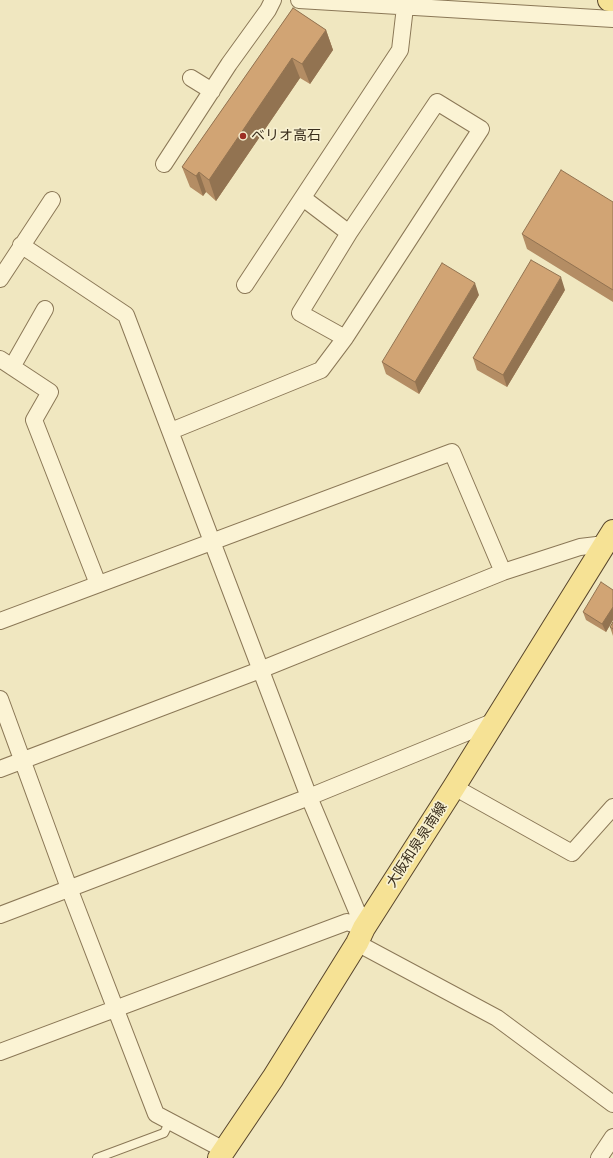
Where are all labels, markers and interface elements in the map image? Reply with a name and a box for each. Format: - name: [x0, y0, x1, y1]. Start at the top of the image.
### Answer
- place label: ベリオ高石: [251, 128, 321, 144]
- marker: ベリオ高石: [238, 131, 248, 141]
- street label: 大阪和泉泉南線: [383, 799, 451, 891]

